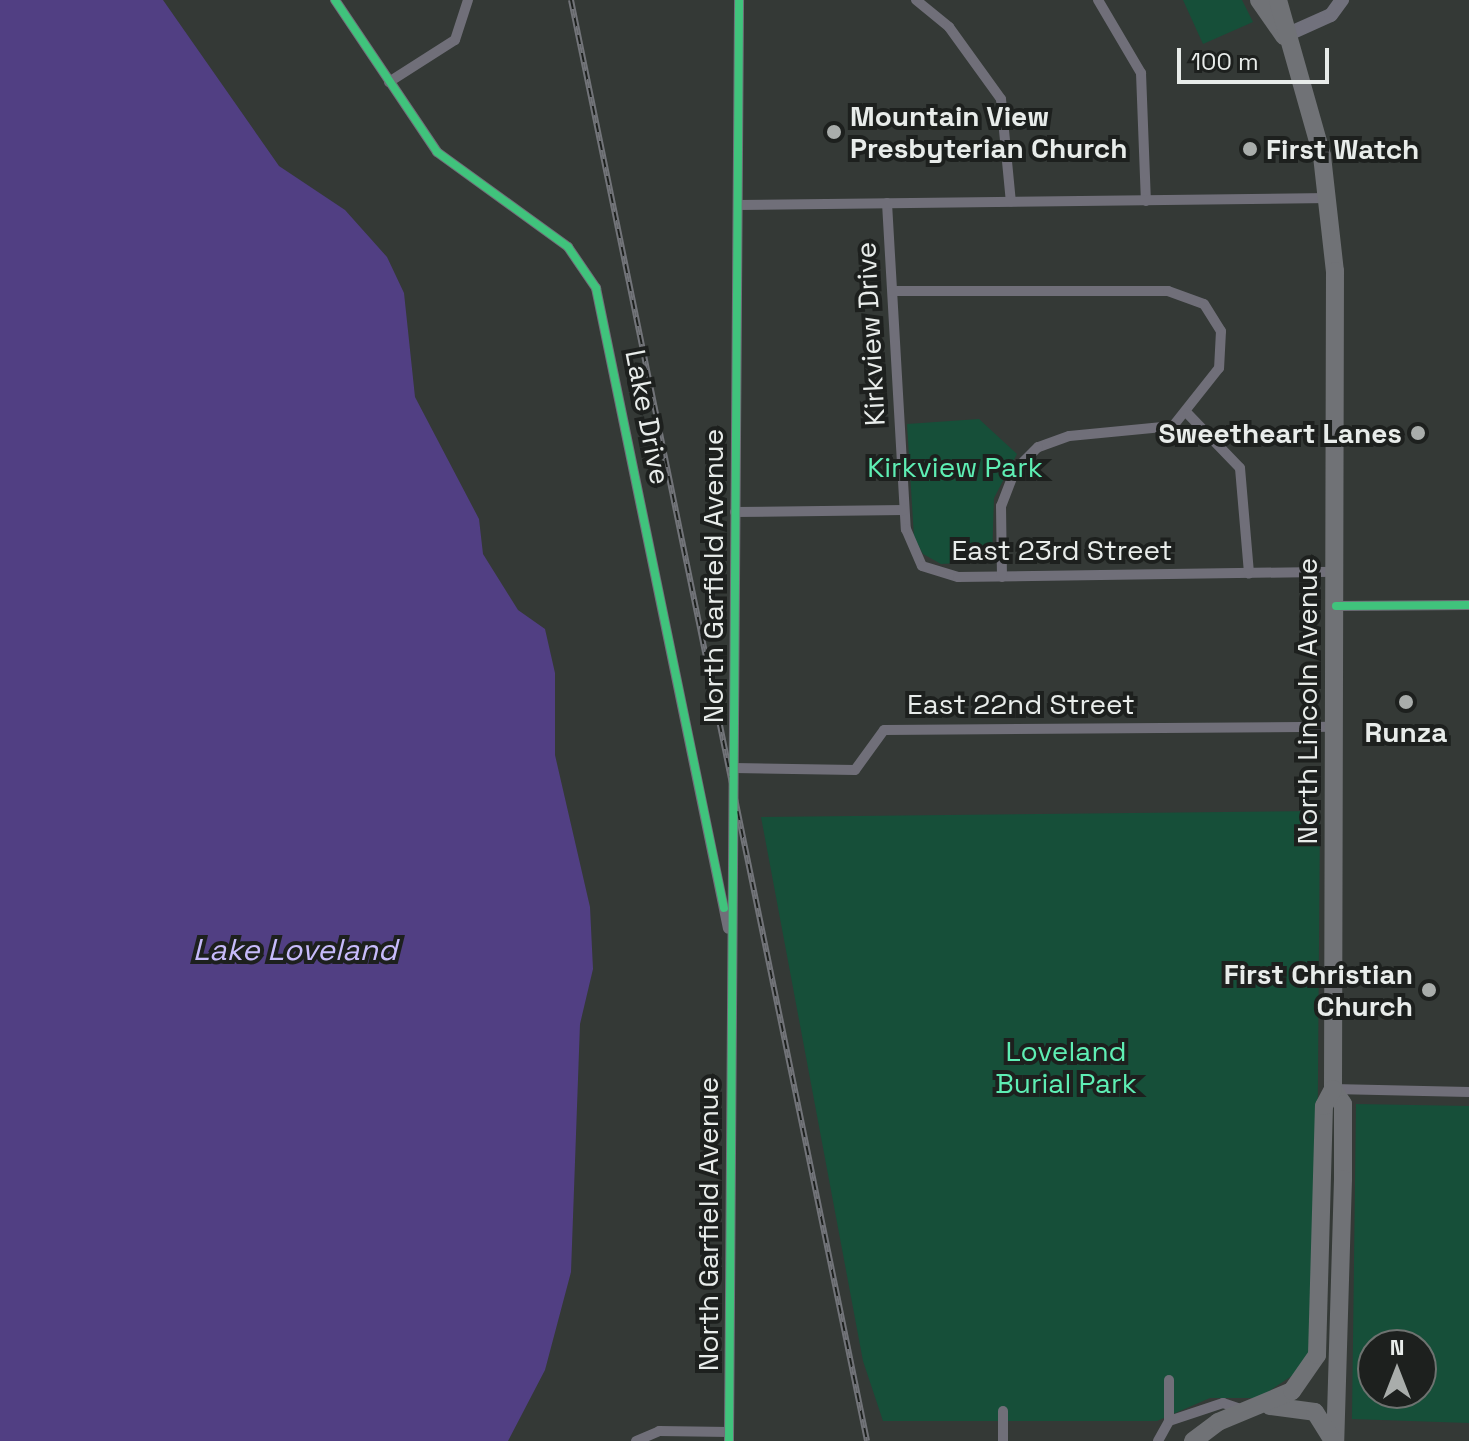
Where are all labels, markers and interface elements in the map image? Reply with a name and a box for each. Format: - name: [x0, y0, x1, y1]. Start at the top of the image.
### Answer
- scale bar: [1181, 32, 1333, 82]
- text: 100 m: [1191, 46, 1259, 77]
- place label: Mountain View Presbyterian Church: [850, 99, 1127, 165]
- marker: Mountain View Presbyterian Church: [825, 123, 843, 141]
- place label: First Watch: [1266, 132, 1419, 166]
- marker: First Watch: [1241, 140, 1259, 158]
- street label: Kirkview Drive: [848, 241, 892, 427]
- street label: Lake Drive: [618, 347, 678, 487]
- place label: Sweetheart Lanes: [1159, 416, 1402, 450]
- marker: Sweetheart Lanes: [1409, 424, 1427, 442]
- street label: North Garfield Avenue: [696, 429, 730, 723]
- park label: Kirkview Park: [867, 450, 1043, 484]
- street label: East 23rd Street: [952, 533, 1172, 567]
- street label: North Lincoln Avenue: [1290, 557, 1324, 845]
- street label: East 22nd Street: [907, 687, 1135, 721]
- marker: Runza: [1397, 693, 1415, 711]
- place label: Runza: [1365, 715, 1447, 749]
- water label: Lake Loveland: [193, 932, 397, 968]
- place label: First Christian Church: [1224, 957, 1413, 1023]
- marker: First Christian Church: [1420, 981, 1438, 999]
- park label: Loveland Burial Park: [995, 1034, 1137, 1100]
- street label: North Garfield Avenue: [691, 1077, 725, 1371]
- north arrow: [1357, 1329, 1437, 1409]
- text: N: [1390, 1333, 1404, 1361]

